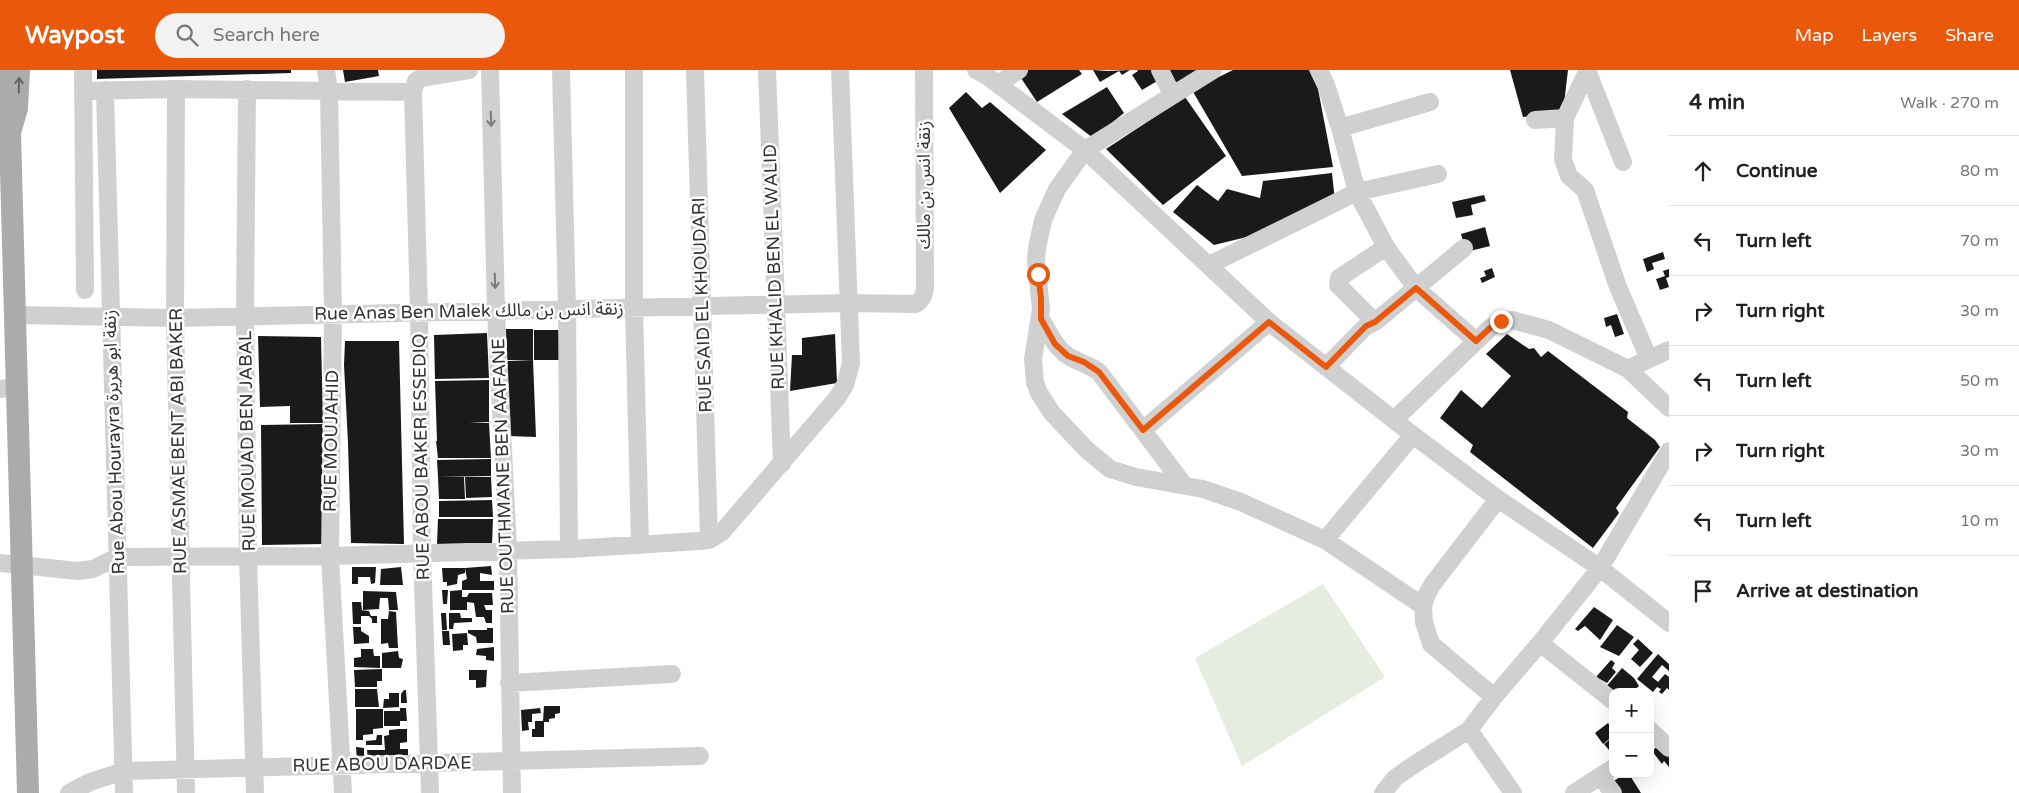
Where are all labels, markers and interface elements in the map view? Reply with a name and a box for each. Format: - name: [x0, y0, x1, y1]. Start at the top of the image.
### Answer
- search box: [155, 13, 505, 58]
- text: Waypost: [25, 21, 125, 50]
- icon: search: [173, 21, 201, 49]
- text: Search here: [213, 24, 320, 46]
- text: Map: [1795, 24, 1834, 46]
- text: Layers: [1862, 24, 1917, 46]
- text: Share: [1945, 24, 1994, 46]
- one-way arrow: [14, 77, 24, 94]
- text: 4 min: [1689, 90, 1745, 115]
- text: Walk · 270 m: [1900, 93, 1999, 113]
- one-way arrow: [486, 110, 496, 126]
- street label: زنقة انس بن مالك: [913, 121, 935, 249]
- street label: RUE KHALID BEN EL WALID: [759, 144, 789, 390]
- icon: ahead: [1689, 157, 1717, 185]
- text: Continue: [1736, 160, 1818, 182]
- text: 80 m: [1960, 161, 1999, 181]
- street label: RUE SAID EL KHOUDARI: [687, 197, 717, 413]
- icon: left: [1689, 227, 1717, 255]
- text: Turn left: [1736, 230, 1812, 252]
- text: 70 m: [1960, 231, 1999, 251]
- route start: [1027, 263, 1050, 286]
- one-way arrow: [491, 273, 500, 289]
- street label: Rue Anas Ben Malek زنقة انس بن مالك: [314, 297, 624, 325]
- icon: right: [1689, 297, 1717, 325]
- text: Turn right: [1736, 300, 1824, 322]
- text: 30 m: [1960, 301, 1999, 321]
- street label: RUE ASMAE BENT ABI BAKER: [165, 308, 191, 574]
- street label: Rue Abou Hourayra زنقة ابو هريرة: [98, 309, 130, 575]
- route end: [1490, 310, 1513, 333]
- street label: RUE MOUAD BEN JABAL: [234, 330, 260, 552]
- street label: RUE ABOU BAKER ESSEDIQ: [408, 333, 434, 581]
- street label: RUE OUTHMANE BEN AAFANE: [487, 338, 519, 614]
- icon: left: [1689, 367, 1717, 395]
- street label: RUE MOUJAHID: [319, 370, 343, 512]
- text: Turn left: [1736, 370, 1812, 392]
- text: 50 m: [1960, 371, 1999, 391]
- icon: right: [1689, 437, 1717, 465]
- text: Turn right: [1736, 440, 1824, 462]
- text: 30 m: [1960, 441, 1999, 461]
- icon: left: [1689, 507, 1717, 535]
- text: Turn left: [1736, 510, 1812, 532]
- text: 10 m: [1960, 511, 1999, 531]
- icon: arrive: [1689, 577, 1717, 605]
- text: Arrive at destination: [1736, 580, 1919, 602]
- map controls: [1609, 688, 1654, 778]
- button: +: [1609, 688, 1654, 733]
- button: −: [1609, 733, 1654, 778]
- street label: RUE ABOU DARDAE: [292, 751, 472, 777]

